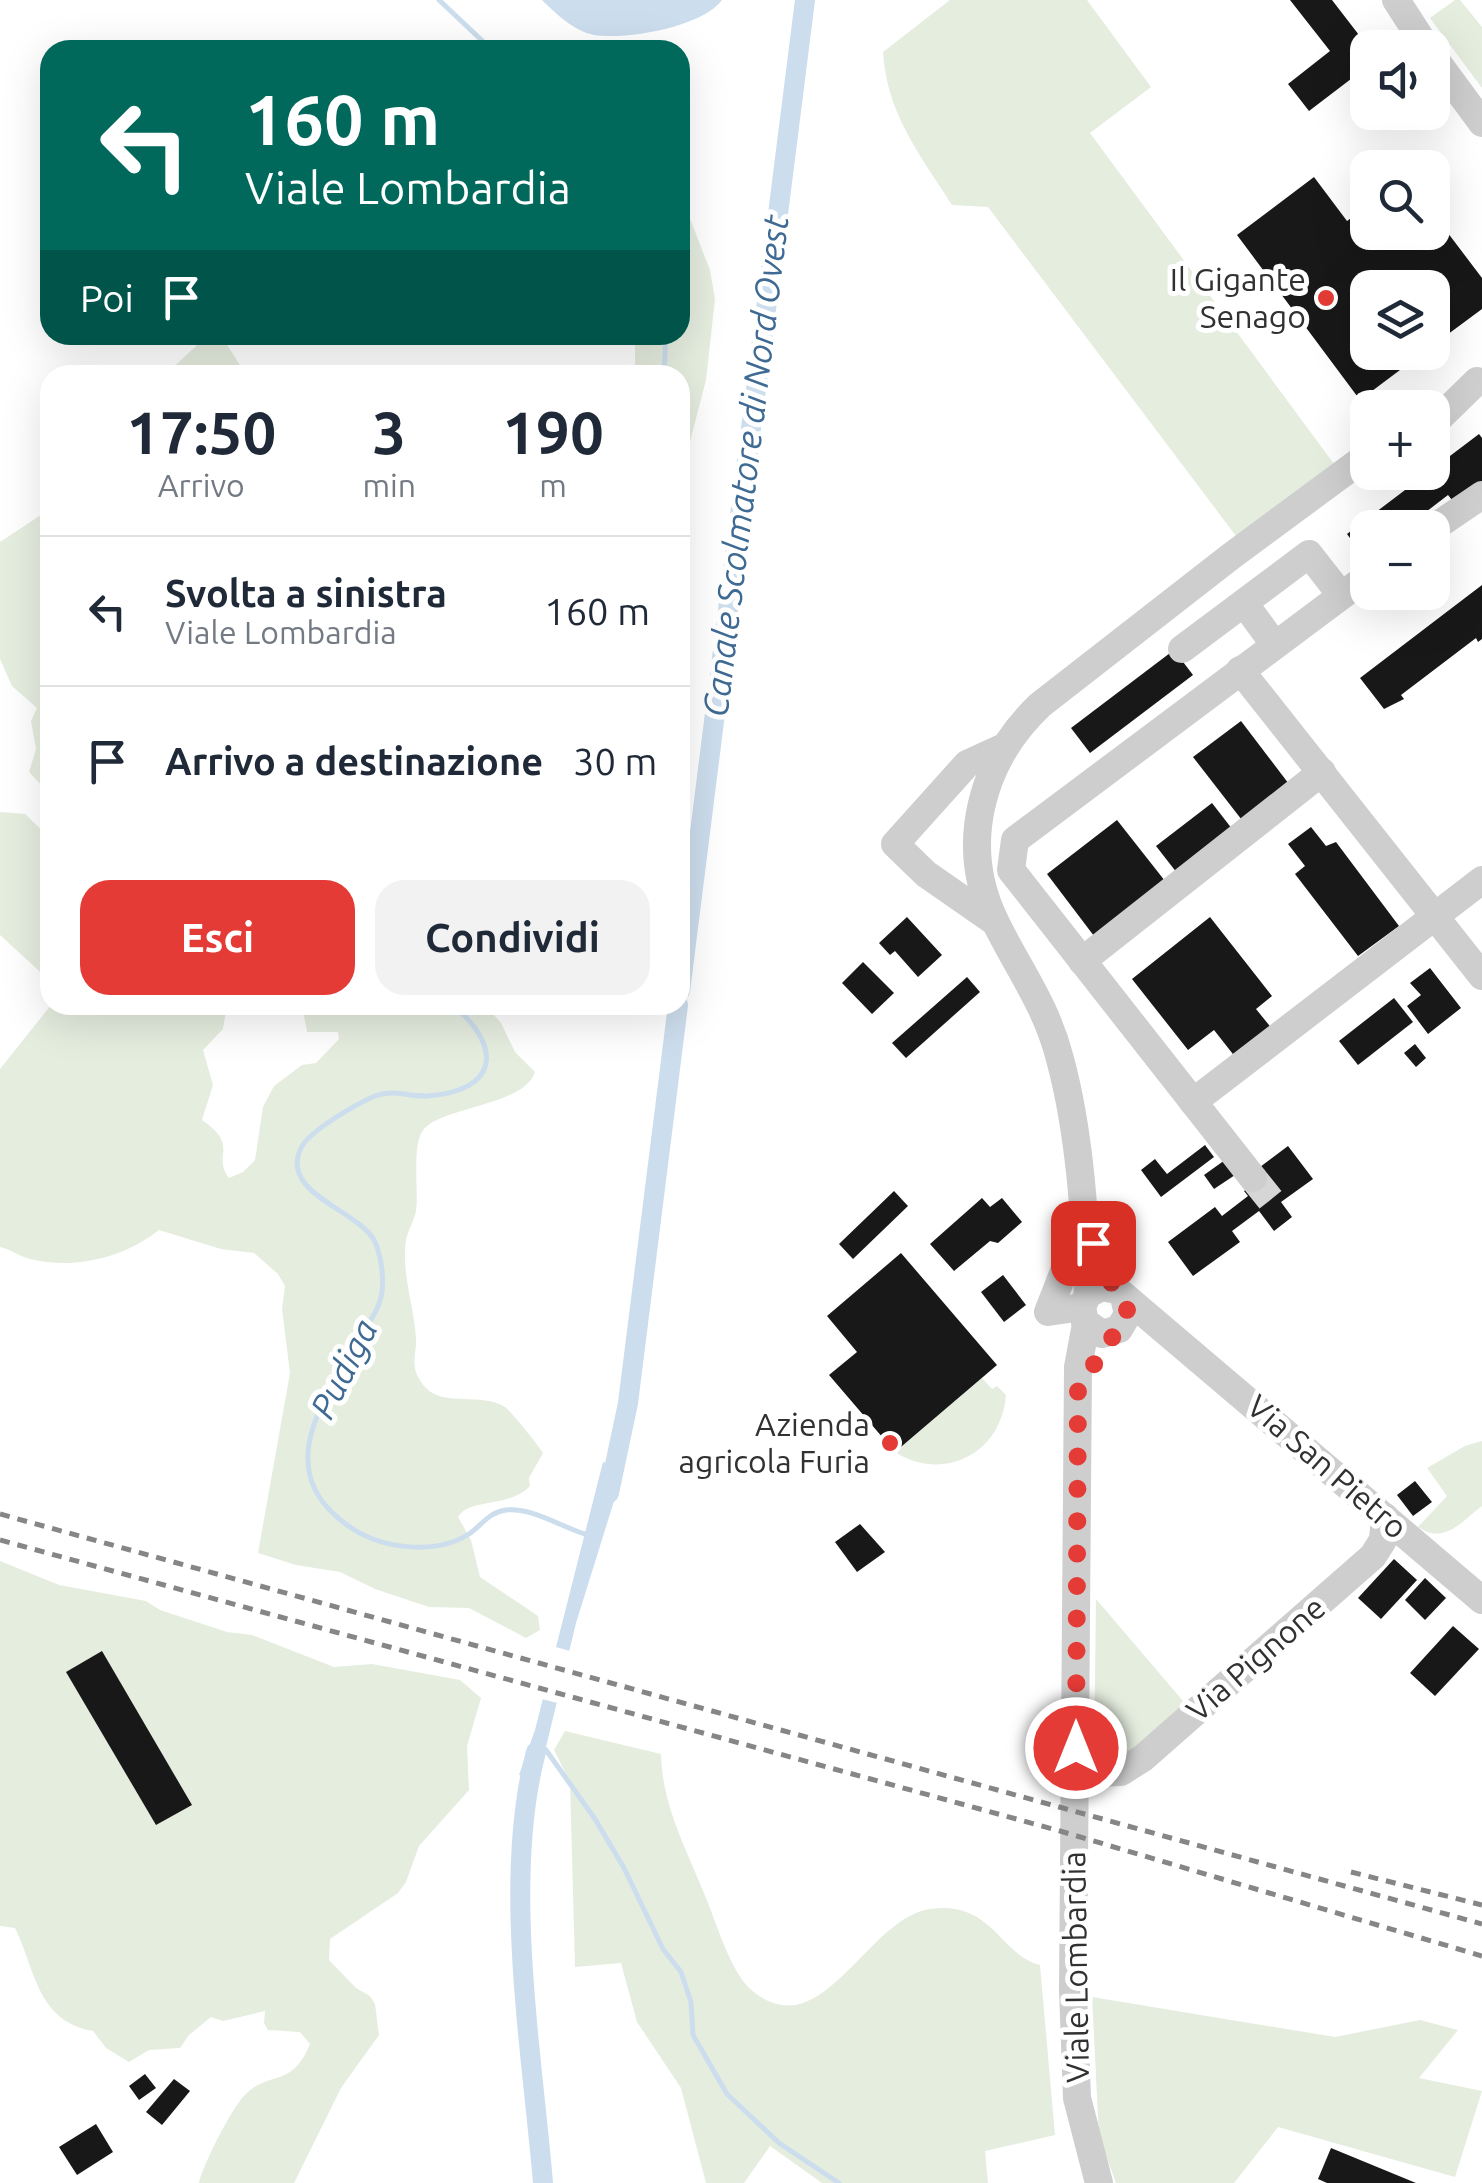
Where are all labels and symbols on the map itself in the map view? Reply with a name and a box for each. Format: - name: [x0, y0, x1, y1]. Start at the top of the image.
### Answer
- water label: Canale Scolmatore di Nord Ovest: [694, 212, 796, 719]
- place label: Il Gigante Senago: [1170, 261, 1306, 334]
- marker: Il Gigante Senago: [1315, 287, 1337, 309]
- pin: [1051, 1201, 1136, 1286]
- water label: Pudiga: [301, 1313, 385, 1425]
- street label: Via San Pietro: [1240, 1387, 1415, 1545]
- place label: Azienda agricola Furia: [679, 1406, 870, 1479]
- marker: Azienda agricola Furia: [879, 1432, 901, 1454]
- street label: Via Pignone: [1179, 1589, 1332, 1728]
- position arrow: [1024, 1696, 1128, 1800]
- street label: Viale Lombardia: [1055, 1851, 1095, 2083]

